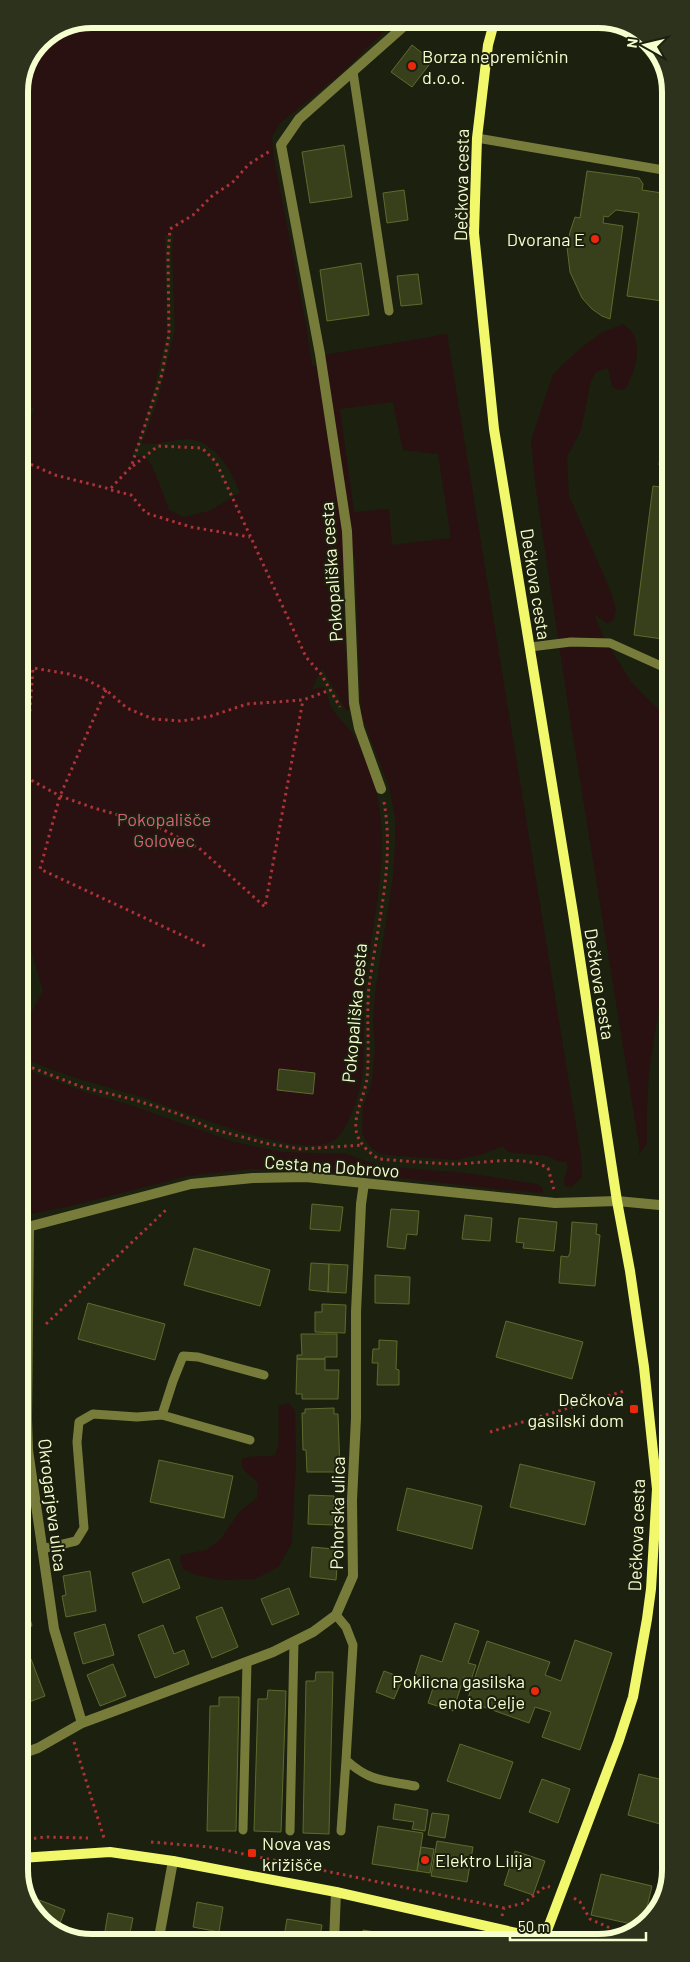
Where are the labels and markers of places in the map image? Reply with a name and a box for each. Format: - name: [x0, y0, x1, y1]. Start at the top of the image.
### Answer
- place label: Borza nepremičnin d.o.o.: [422, 45, 569, 88]
- marker: Borza nepremičnin d.o.o.: [406, 60, 418, 72]
- place label: Dvorana E: [507, 228, 585, 250]
- marker: Dvorana E: [589, 233, 601, 245]
- place label: Dečkova gasilski dom: [527, 1388, 624, 1431]
- marker: Dečkova gasilski dom: [628, 1403, 640, 1415]
- place label: Poklicna gasilska enota Celje: [392, 1670, 525, 1713]
- marker: Poklicna gasilska enota Celje: [529, 1685, 541, 1697]
- place label: Nova vas križišče: [262, 1832, 331, 1875]
- marker: Nova vas križišče: [246, 1847, 258, 1859]
- place label: Elektro Lilija: [435, 1849, 532, 1871]
- marker: Elektro Lilija: [419, 1854, 431, 1866]

